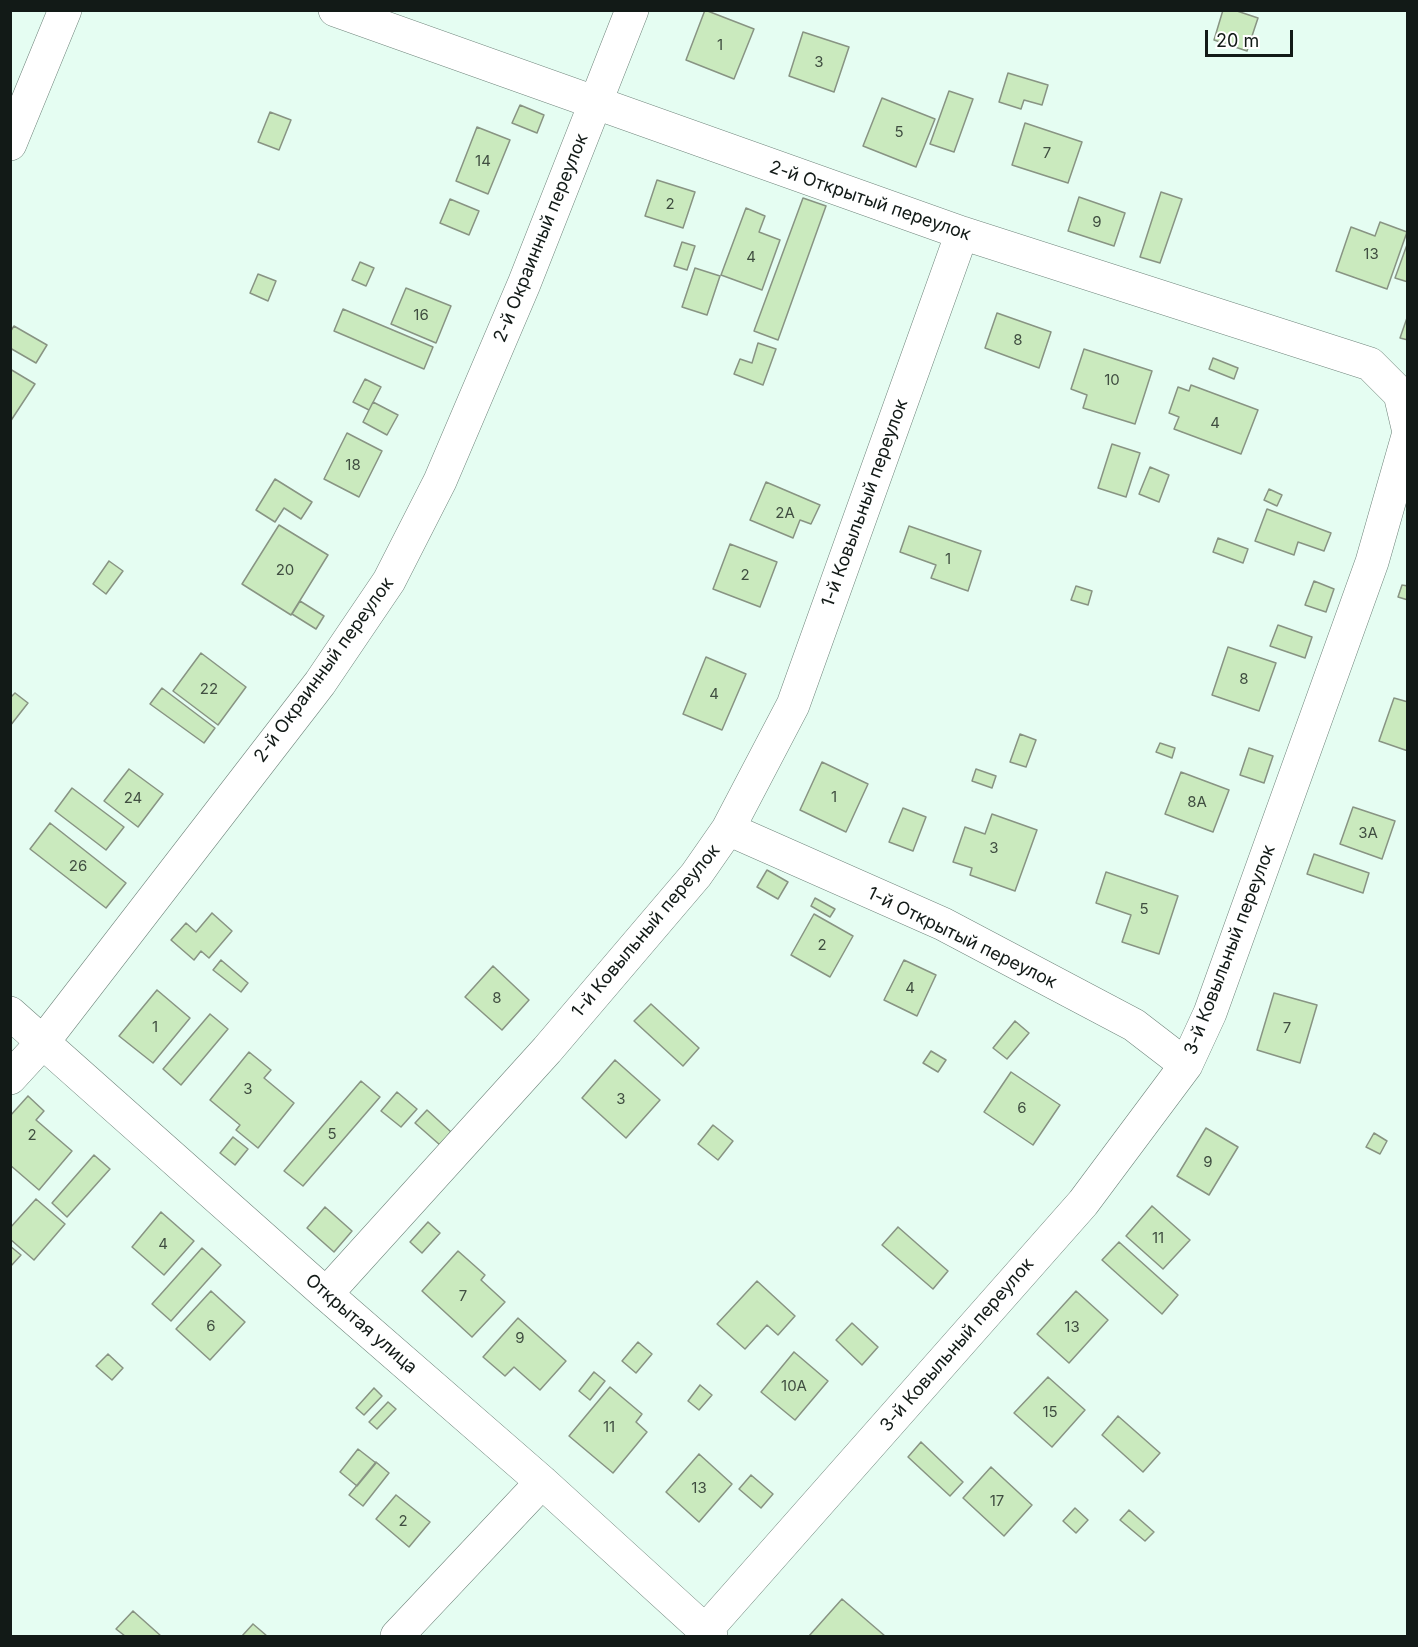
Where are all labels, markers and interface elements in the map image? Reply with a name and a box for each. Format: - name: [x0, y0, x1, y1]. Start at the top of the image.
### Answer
- scale bar: [1208, 18, 1296, 56]
- text: 20 m: [1216, 30, 1259, 51]
- house number: 1: [717, 36, 723, 54]
- house number: 3: [814, 53, 824, 71]
- house number: 5: [894, 123, 904, 141]
- street label: 2-й Окраинный переулок: [489, 131, 593, 345]
- house number: 7: [1043, 144, 1051, 162]
- house number: 14: [475, 152, 491, 170]
- street label: 2-й Открытый переулок: [766, 156, 974, 246]
- house number: 2: [665, 195, 675, 213]
- house number: 9: [1092, 213, 1102, 231]
- house number: 13: [1363, 245, 1379, 263]
- house number: 4: [746, 248, 756, 266]
- house number: 16: [413, 306, 429, 324]
- house number: 8: [1013, 331, 1023, 349]
- house number: 10: [1104, 371, 1120, 389]
- street label: 1-й Ковыльный переулок: [817, 396, 913, 610]
- house number: 4: [1210, 414, 1220, 432]
- house number: 18: [345, 456, 361, 474]
- house number: 2А: [775, 504, 795, 522]
- house number: 1: [945, 550, 951, 568]
- house number: 20: [276, 561, 294, 579]
- house number: 2: [740, 566, 750, 584]
- street label: 2-й Окраинный переулок: [250, 573, 398, 767]
- house number: 8: [1239, 670, 1249, 688]
- house number: 22: [200, 680, 218, 698]
- house number: 4: [709, 685, 719, 703]
- house number: 1: [831, 788, 837, 806]
- house number: 24: [124, 789, 142, 807]
- house number: 8А: [1187, 793, 1207, 811]
- house number: 3А: [1358, 824, 1378, 842]
- house number: 3: [989, 839, 999, 857]
- street label: 1-й Ковыльный переулок: [567, 840, 725, 1022]
- street label: 3-й Ковыльный переулок: [1180, 842, 1280, 1058]
- house number: 26: [69, 857, 87, 875]
- street label: 1-й Открытый переулок: [864, 883, 1060, 993]
- house number: 5: [1139, 900, 1149, 918]
- house number: 2: [817, 936, 827, 954]
- house number: 4: [905, 979, 915, 997]
- house number: 8: [492, 989, 502, 1007]
- house number: 1: [152, 1018, 158, 1036]
- house number: 7: [1283, 1019, 1291, 1037]
- house number: 3: [243, 1080, 253, 1098]
- house number: 3: [616, 1090, 626, 1108]
- house number: 6: [1017, 1099, 1027, 1117]
- house number: 5: [327, 1125, 337, 1143]
- house number: 2: [27, 1126, 37, 1144]
- house number: 9: [1203, 1153, 1213, 1171]
- house number: 11: [1152, 1229, 1164, 1247]
- house number: 4: [158, 1235, 168, 1253]
- street label: 3-й Ковыльный переулок: [876, 1254, 1038, 1436]
- street label: Открытая улица: [301, 1270, 421, 1378]
- house number: 7: [459, 1287, 467, 1305]
- house number: 6: [206, 1317, 216, 1335]
- house number: 13: [1064, 1318, 1080, 1336]
- house number: 9: [515, 1329, 525, 1347]
- house number: 10А: [781, 1377, 807, 1395]
- house number: 15: [1042, 1403, 1058, 1421]
- house number: 11: [603, 1418, 615, 1436]
- house number: 13: [691, 1479, 707, 1497]
- house number: 17: [990, 1492, 1004, 1510]
- house number: 2: [398, 1512, 408, 1530]

